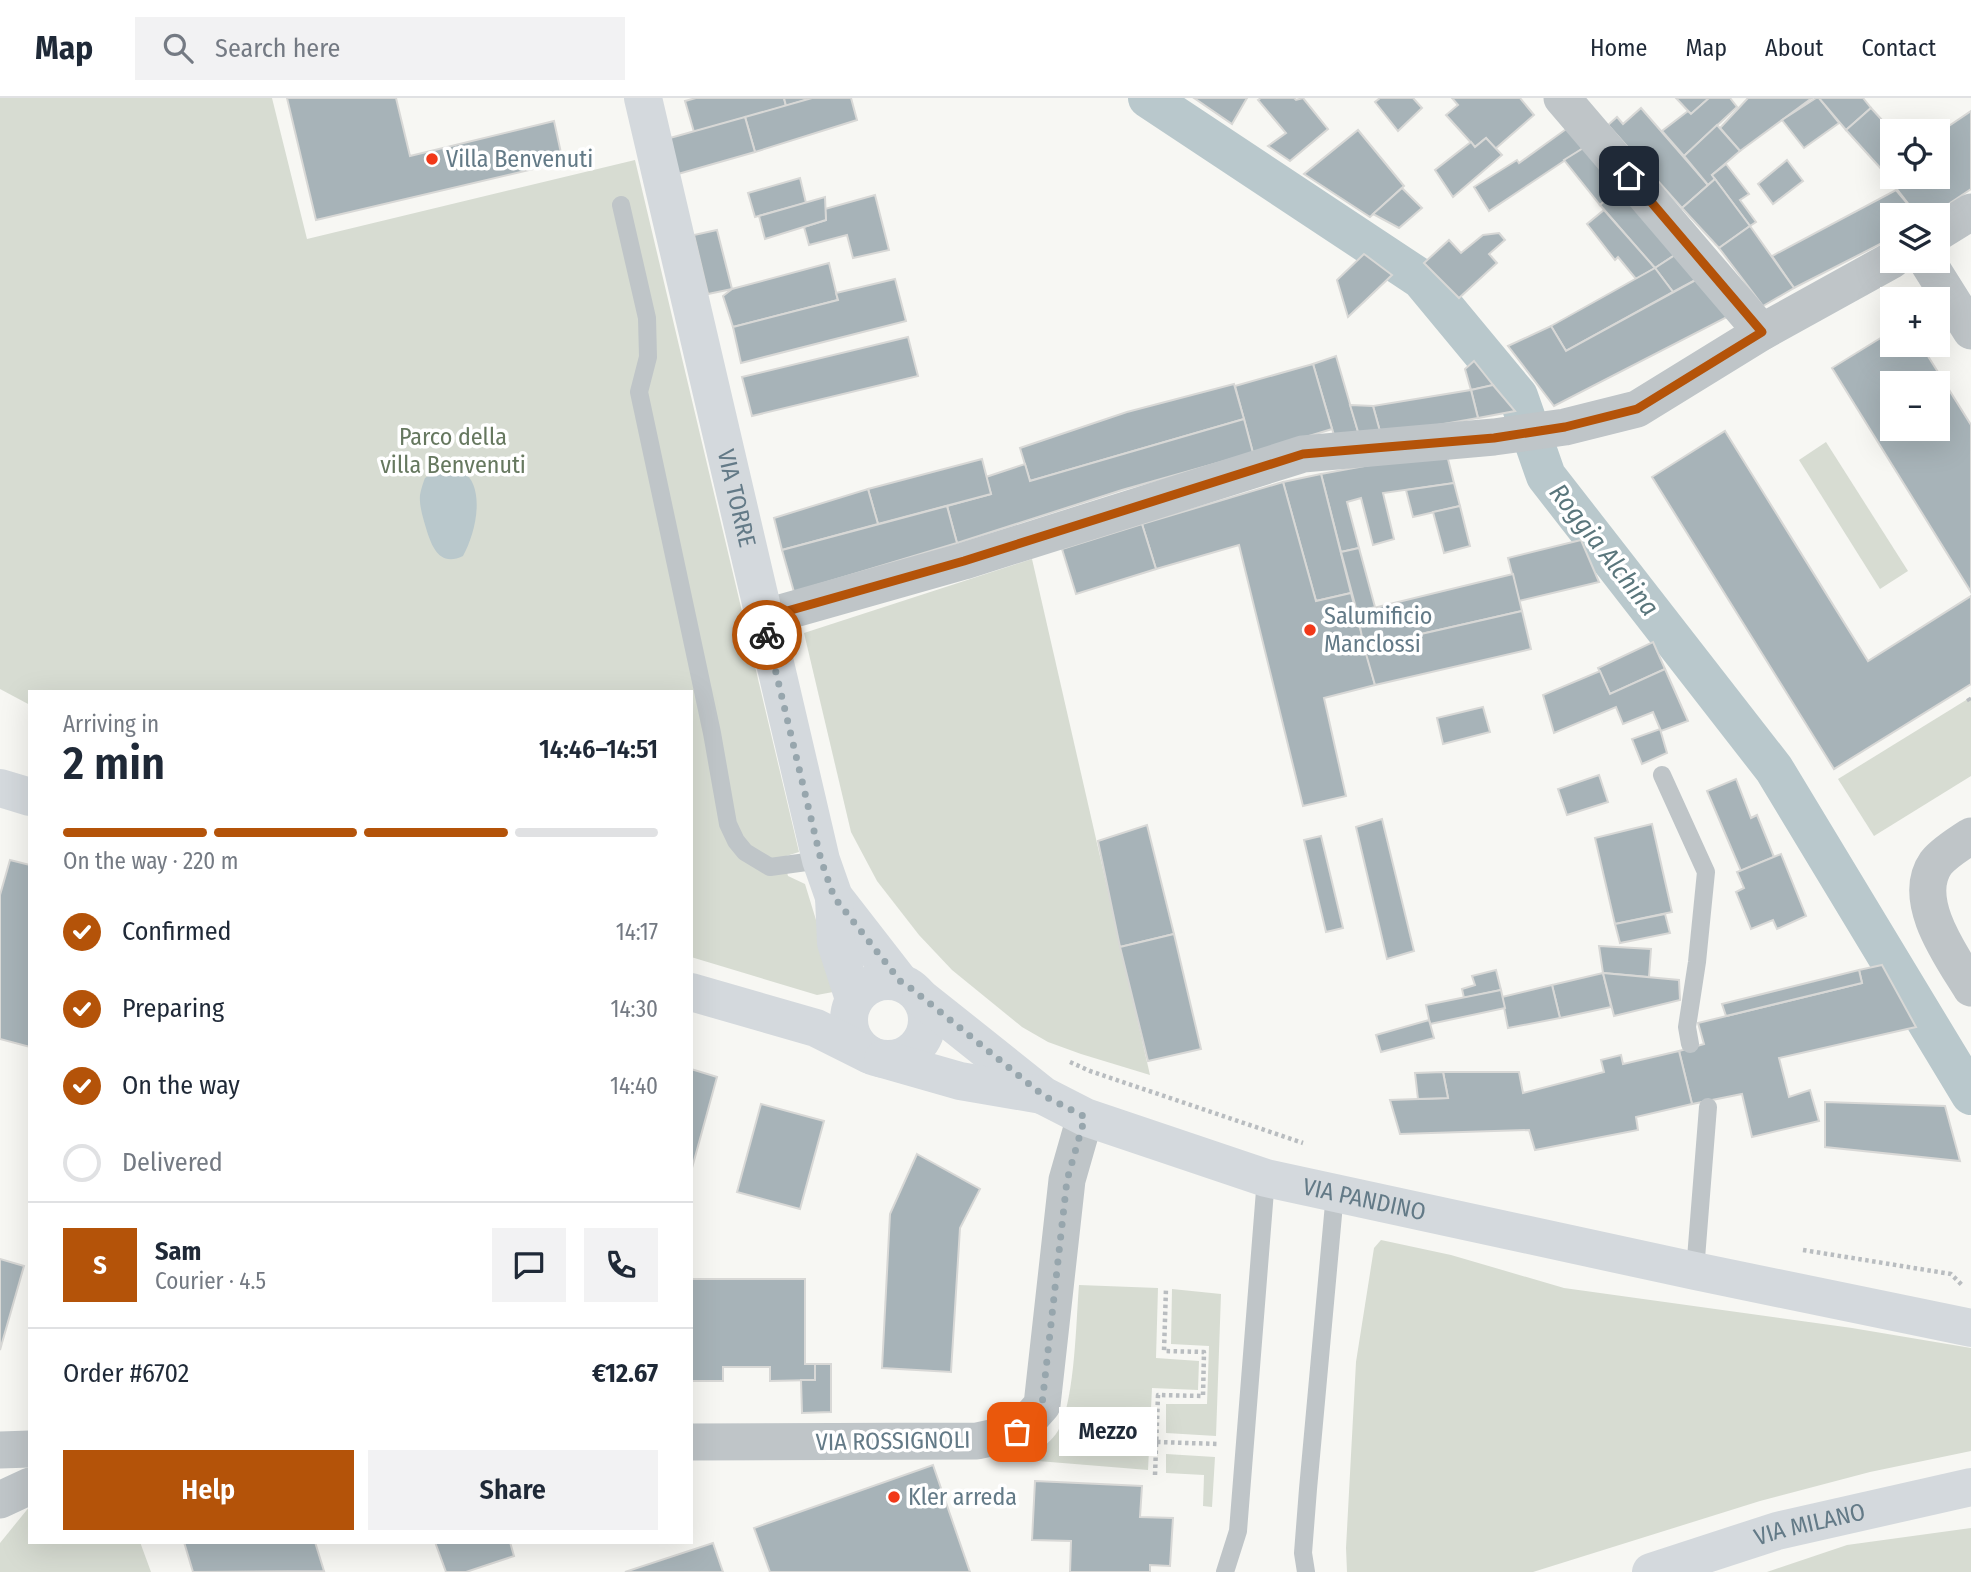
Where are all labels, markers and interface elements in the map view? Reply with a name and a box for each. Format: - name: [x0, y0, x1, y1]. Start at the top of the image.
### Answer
- search box: [135, 17, 625, 80]
- text: Map: [35, 28, 93, 68]
- icon: search: [159, 29, 197, 67]
- text: Search here: [215, 33, 340, 64]
- text: Home: [1590, 34, 1647, 62]
- text: Map: [1685, 34, 1727, 62]
- text: About: [1765, 34, 1823, 62]
- text: Contact: [1861, 34, 1936, 62]
- map controls: [1880, 119, 1950, 441]
- button: locate: [1880, 119, 1950, 189]
- place label: Villa Benvenuti: [446, 145, 593, 173]
- pin: [1599, 146, 1659, 206]
- marker: Villa Benvenuti: [424, 151, 440, 167]
- icon: home: [1610, 157, 1648, 195]
- button: layers: [1880, 203, 1950, 273]
- button: +: [1880, 287, 1950, 357]
- button: −: [1880, 371, 1950, 441]
- park label: Parco della villa Benvenuti: [380, 423, 526, 479]
- street label: VIA TORRE: [712, 447, 761, 550]
- water label: Roggia Alchina: [1543, 478, 1665, 622]
- courier: [732, 600, 802, 670]
- place label: Salumificio Manclossi: [1324, 602, 1432, 658]
- icon: bike: [748, 616, 786, 654]
- marker: Salumificio Manclossi: [1302, 622, 1318, 638]
- text: Arriving in: [63, 710, 159, 738]
- text: 14:46–14:51: [539, 734, 658, 765]
- text: 2 min: [63, 736, 165, 791]
- text: On the way · 220 m: [63, 847, 238, 875]
- icon: check: [63, 913, 101, 951]
- text: Confirmed: [122, 916, 232, 947]
- text: 14:17: [616, 918, 658, 946]
- icon: check: [63, 990, 101, 1028]
- text: Preparing: [122, 993, 224, 1024]
- text: 14:30: [610, 995, 658, 1023]
- icon: check: [63, 1067, 101, 1105]
- text: On the way: [122, 1070, 240, 1101]
- text: 14:40: [610, 1072, 658, 1100]
- text: Delivered: [122, 1147, 223, 1178]
- street label: VIA PANDINO: [1300, 1172, 1428, 1226]
- button: chat: [492, 1228, 566, 1302]
- button: phone: [584, 1228, 658, 1302]
- text: Sam: [155, 1236, 201, 1267]
- text: S: [93, 1250, 107, 1281]
- text: Courier · 4.5: [155, 1267, 266, 1295]
- text: Order #6702: [63, 1358, 189, 1389]
- text: €12.67: [592, 1358, 658, 1389]
- pin: [987, 1402, 1047, 1462]
- callout: Mezzo: [1059, 1408, 1157, 1456]
- icon: bag: [998, 1413, 1036, 1451]
- text: Mezzo: [1079, 1417, 1138, 1445]
- street label: VIA ROSSIGNOLI: [815, 1426, 971, 1456]
- button: Help: [63, 1450, 354, 1530]
- button: Share: [368, 1450, 658, 1530]
- place label: Kler arreda: [908, 1483, 1017, 1511]
- marker: Kler arreda: [886, 1489, 902, 1505]
- street label: VIA MILANO: [1751, 1497, 1868, 1551]

